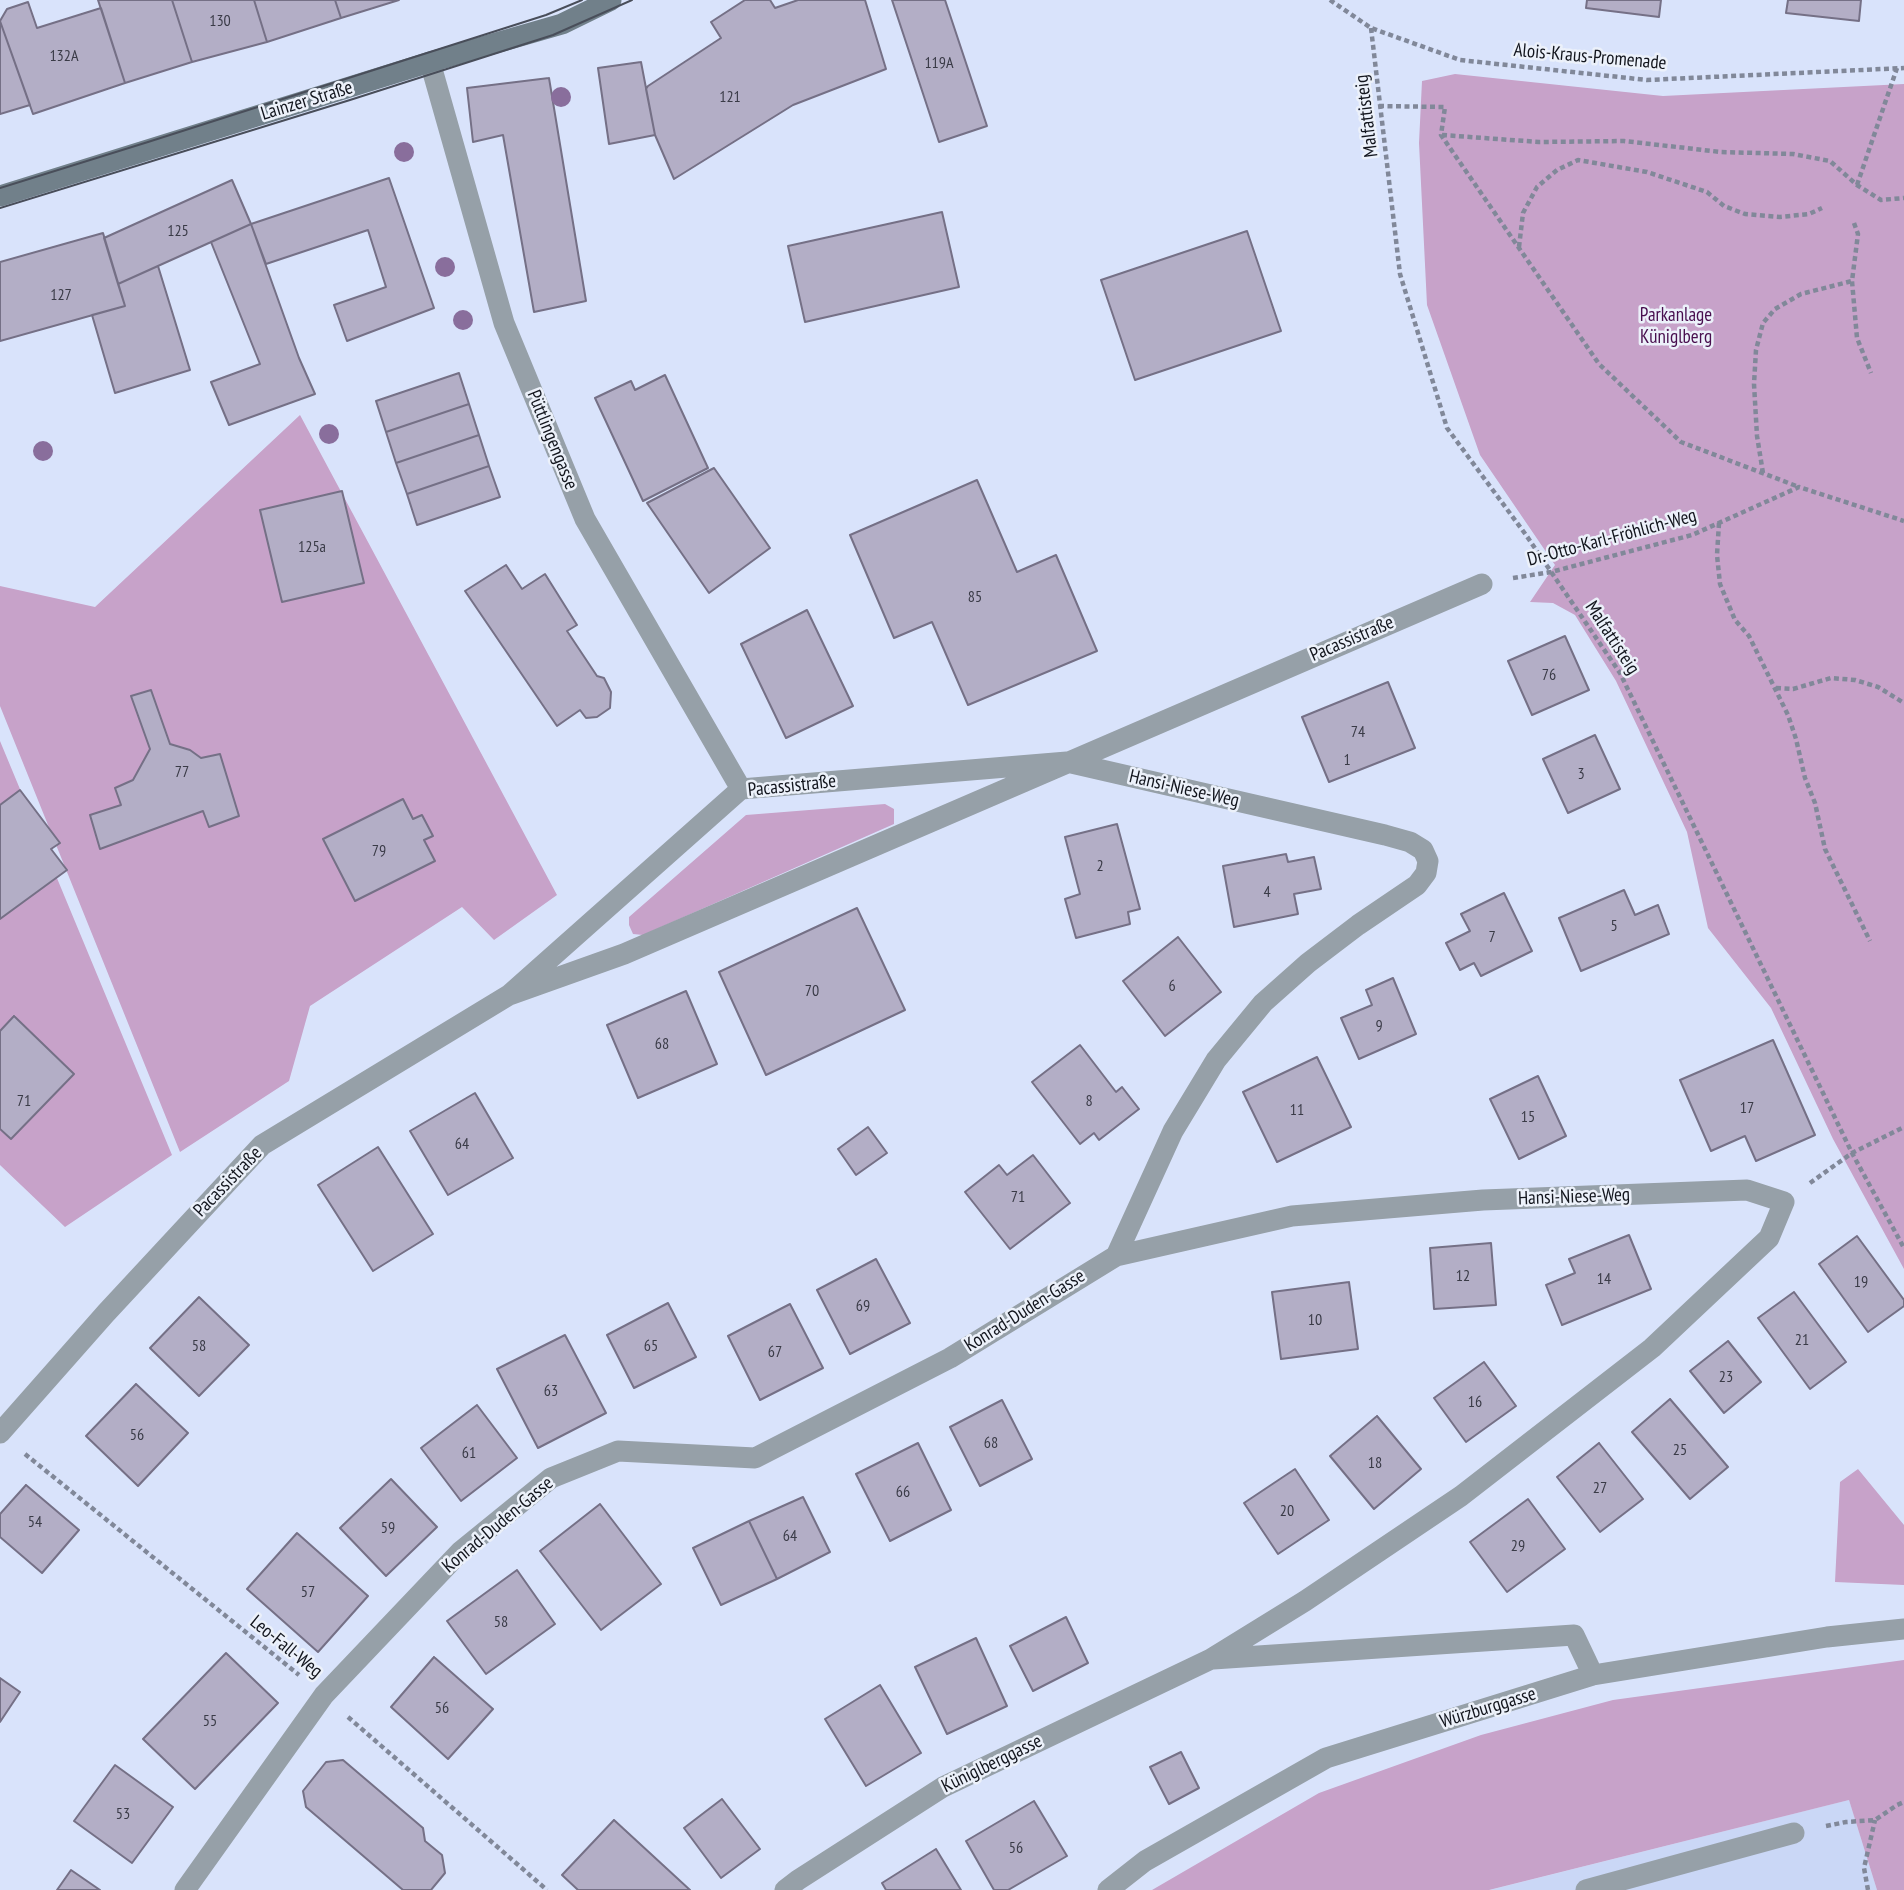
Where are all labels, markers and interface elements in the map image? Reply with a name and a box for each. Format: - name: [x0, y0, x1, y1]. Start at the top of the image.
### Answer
- house number: 130: [209, 11, 231, 31]
- street label: Alois-Kraus-Promenade: [1513, 39, 1667, 75]
- house number: 132A: [49, 46, 79, 66]
- house number: 119A: [924, 53, 954, 73]
- street label: Malfattisteig: [1351, 73, 1383, 159]
- street label: Lainzer Straße: [258, 76, 356, 126]
- house number: 121: [719, 87, 741, 107]
- house number: 125: [167, 221, 189, 241]
- house number: 127: [50, 285, 72, 305]
- park label: Parkanlage Küniglberg: [1640, 305, 1712, 349]
- street label: Püttlingengasse: [522, 387, 582, 493]
- street label: Dr.-Otto-Karl-Fröhlich-Weg: [1525, 504, 1699, 572]
- house number: 125a: [298, 537, 326, 557]
- house number: 85: [968, 587, 982, 607]
- street label: Malfattisteig: [1580, 597, 1644, 679]
- street label: Pacassistraße: [1307, 611, 1397, 667]
- house number: 76: [1542, 665, 1556, 685]
- house number: 74: [1351, 722, 1365, 742]
- house number: 1: [1343, 750, 1351, 770]
- house number: 77: [175, 762, 189, 782]
- house number: 3: [1577, 764, 1585, 784]
- street label: Hansi-Niese-Weg: [1127, 765, 1241, 813]
- street label: Pacassistraße: [747, 770, 837, 802]
- house number: 79: [372, 841, 386, 861]
- house number: 2: [1096, 856, 1104, 876]
- house number: 4: [1263, 882, 1271, 902]
- house number: 5: [1610, 916, 1618, 936]
- house number: 7: [1488, 927, 1496, 947]
- house number: 6: [1168, 976, 1176, 996]
- house number: 70: [805, 981, 819, 1001]
- house number: 9: [1375, 1016, 1383, 1036]
- house number: 68: [655, 1034, 669, 1054]
- house number: 71: [17, 1091, 31, 1111]
- house number: 8: [1085, 1091, 1093, 1111]
- house number: 17: [1740, 1098, 1754, 1118]
- house number: 11: [1290, 1100, 1304, 1120]
- house number: 15: [1521, 1107, 1535, 1127]
- house number: 64: [455, 1134, 469, 1154]
- street label: Pacassistraße: [189, 1142, 267, 1222]
- street label: Hansi-Niese-Weg: [1518, 1184, 1630, 1210]
- house number: 71: [1011, 1187, 1025, 1207]
- street label: Konrad-Duden-Gasse: [961, 1265, 1089, 1357]
- house number: 12: [1456, 1266, 1470, 1286]
- house number: 14: [1597, 1269, 1611, 1289]
- house number: 19: [1854, 1272, 1868, 1292]
- house number: 69: [856, 1296, 870, 1316]
- house number: 10: [1308, 1310, 1322, 1330]
- house number: 21: [1795, 1330, 1809, 1350]
- house number: 58: [192, 1336, 206, 1356]
- house number: 65: [644, 1336, 658, 1356]
- house number: 67: [768, 1342, 782, 1362]
- house number: 23: [1719, 1367, 1733, 1387]
- house number: 63: [544, 1381, 558, 1401]
- house number: 16: [1468, 1392, 1482, 1412]
- house number: 56: [130, 1425, 144, 1445]
- house number: 68: [984, 1433, 998, 1453]
- house number: 25: [1673, 1440, 1687, 1460]
- house number: 61: [462, 1443, 476, 1463]
- house number: 18: [1368, 1453, 1382, 1473]
- street label: Konrad-Duden-Gasse: [438, 1472, 558, 1578]
- house number: 27: [1593, 1478, 1607, 1498]
- house number: 66: [896, 1482, 910, 1502]
- house number: 20: [1280, 1501, 1294, 1521]
- house number: 54: [28, 1512, 42, 1532]
- house number: 59: [381, 1518, 395, 1538]
- house number: 64: [783, 1526, 797, 1546]
- house number: 29: [1511, 1536, 1525, 1556]
- house number: 57: [301, 1582, 315, 1602]
- street label: Leo-Fall-Weg: [245, 1611, 327, 1683]
- house number: 58: [494, 1612, 508, 1632]
- street label: Würzburggasse: [1437, 1683, 1539, 1733]
- house number: 56: [435, 1698, 449, 1718]
- house number: 55: [203, 1711, 217, 1731]
- street label: Küniglberggasse: [938, 1730, 1046, 1798]
- house number: 53: [116, 1804, 130, 1824]
- house number: 56: [1009, 1838, 1023, 1858]

